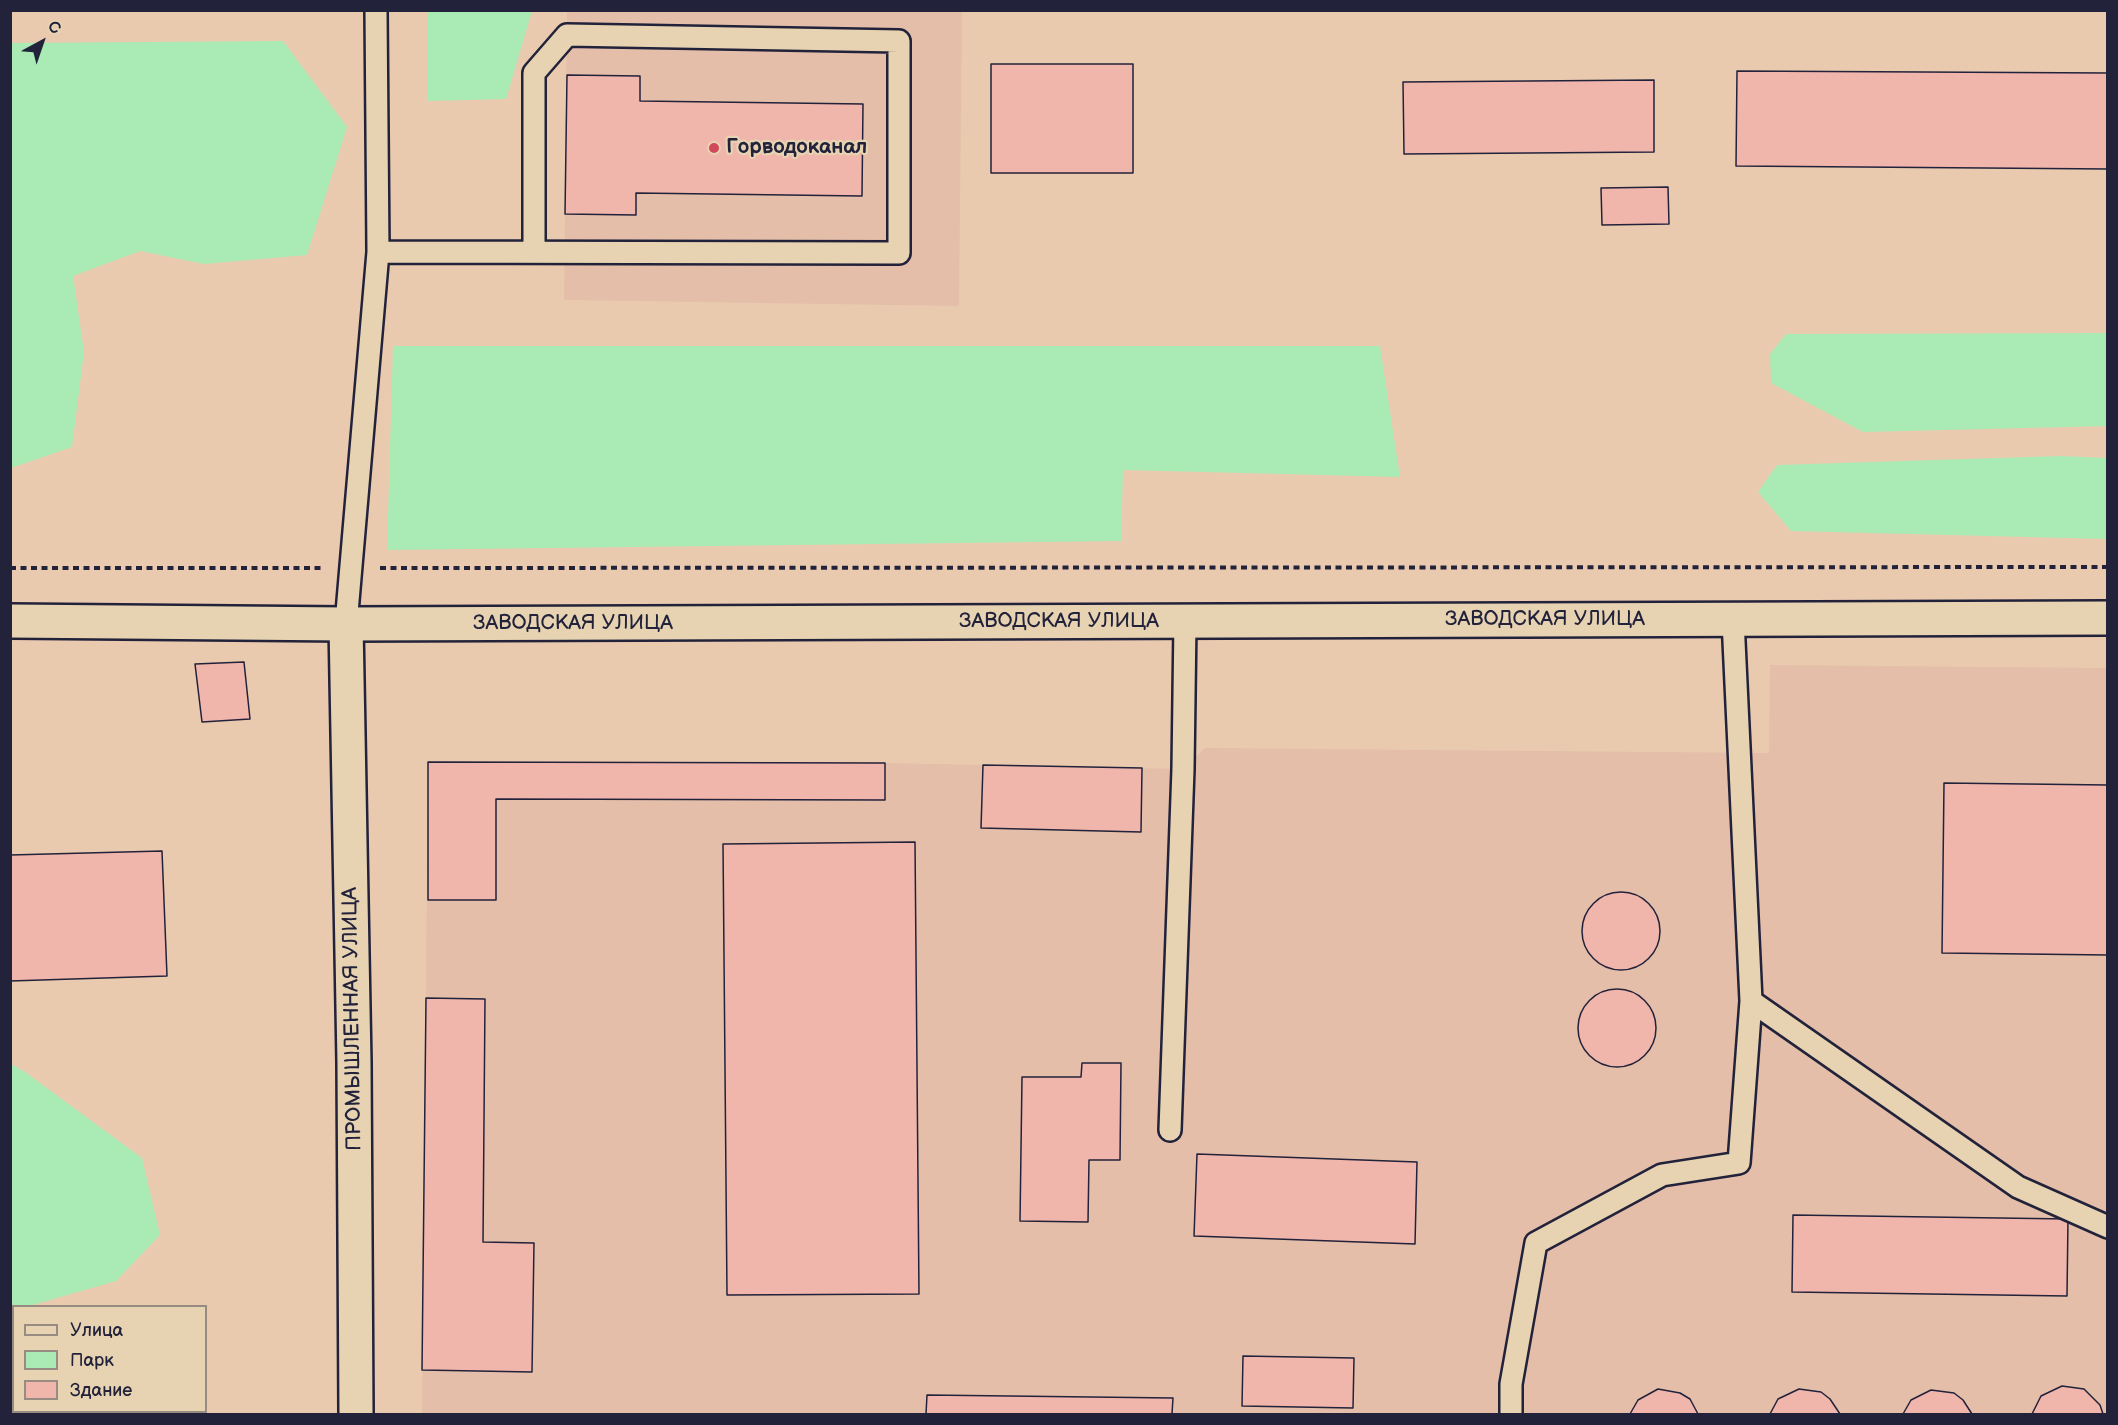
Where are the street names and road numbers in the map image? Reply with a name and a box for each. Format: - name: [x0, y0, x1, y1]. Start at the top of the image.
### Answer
- street label: ЗАВОДСКАЯ УЛИЦА: [1445, 607, 1645, 633]
- street label: ЗАВОДСКАЯ УЛИЦА: [959, 609, 1159, 635]
- street label: ЗАВОДСКАЯ УЛИЦА: [473, 611, 673, 637]
- street label: ПРОМЫШЛЕННАЯ УЛИЦА: [338, 887, 368, 1151]

